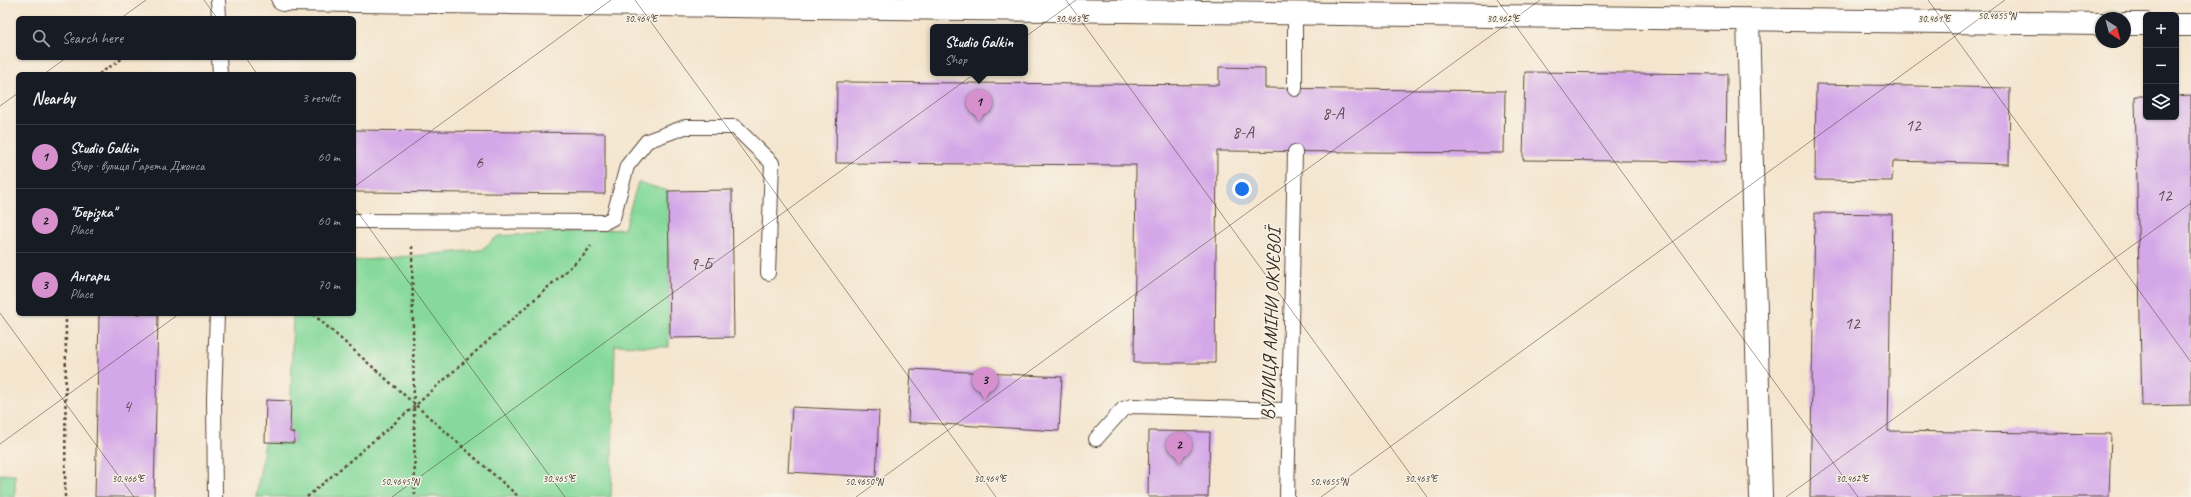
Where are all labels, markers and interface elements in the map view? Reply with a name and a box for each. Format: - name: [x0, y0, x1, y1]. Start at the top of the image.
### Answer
- text: 50.4655°N: [1978, 9, 2018, 22]
- text: 30.464°E: [625, 12, 659, 25]
- text: 30.463°E: [1056, 12, 1090, 25]
- text: 30.462°E: [1487, 12, 1521, 25]
- text: 30.461°E: [1918, 12, 1952, 25]
- north arrow: [2095, 12, 2131, 48]
- map controls: [2143, 12, 2179, 120]
- button: +: [2143, 12, 2179, 48]
- search box: [16, 16, 356, 60]
- popup: [930, 24, 1028, 76]
- icon: search: [30, 27, 52, 49]
- text: Search here: [62, 29, 123, 48]
- text: Studio Galkin: [945, 33, 1013, 52]
- button: −: [2143, 48, 2179, 84]
- text: Shop: [945, 52, 967, 68]
- button: layers: [2143, 84, 2179, 120]
- text: Nearby: [32, 88, 75, 109]
- pin: 1: [966, 89, 992, 122]
- text: 3 results: [302, 90, 340, 106]
- house number: 8-А: [1322, 103, 1345, 124]
- house number: 12: [1905, 115, 1922, 136]
- house number: 8-А: [1232, 122, 1255, 143]
- text: Studio Galkin: [70, 139, 138, 158]
- text: 1: [42, 149, 48, 165]
- text: 60 m: [318, 149, 340, 165]
- house number: 6: [475, 152, 484, 173]
- text: Shop · вулиця Ґарета Джонса: [70, 158, 205, 174]
- your location: [1232, 179, 1252, 199]
- house number: 12: [2156, 185, 2173, 206]
- text: "Берізка": [70, 203, 116, 222]
- text: 2: [42, 213, 48, 229]
- text: 60 m: [318, 213, 340, 229]
- text: Place: [70, 222, 93, 238]
- street label: ВУЛИЦЯ АМІНИ ОКУЄВОЇ: [1256, 223, 1287, 421]
- house number: 9-Б: [690, 254, 715, 275]
- text: Ангари: [70, 267, 109, 286]
- text: 3: [42, 277, 48, 293]
- text: 70 m: [318, 277, 340, 293]
- text: Place: [70, 286, 93, 302]
- house number: 12: [1844, 313, 1861, 334]
- pin: 3: [972, 367, 998, 400]
- house number: 4: [123, 396, 133, 417]
- pin: 2: [1166, 432, 1192, 465]
- text: 30.466°E: [112, 472, 146, 485]
- text: 30.465°E: [543, 472, 577, 485]
- text: 30.464°E: [974, 472, 1008, 485]
- text: 30.463°E: [1405, 472, 1439, 485]
- text: 30.462°E: [1836, 472, 1870, 485]
- text: 50.4645°N: [381, 475, 421, 488]
- text: 50.4650°N: [845, 475, 885, 488]
- text: 50.4655°N: [1310, 475, 1350, 488]

